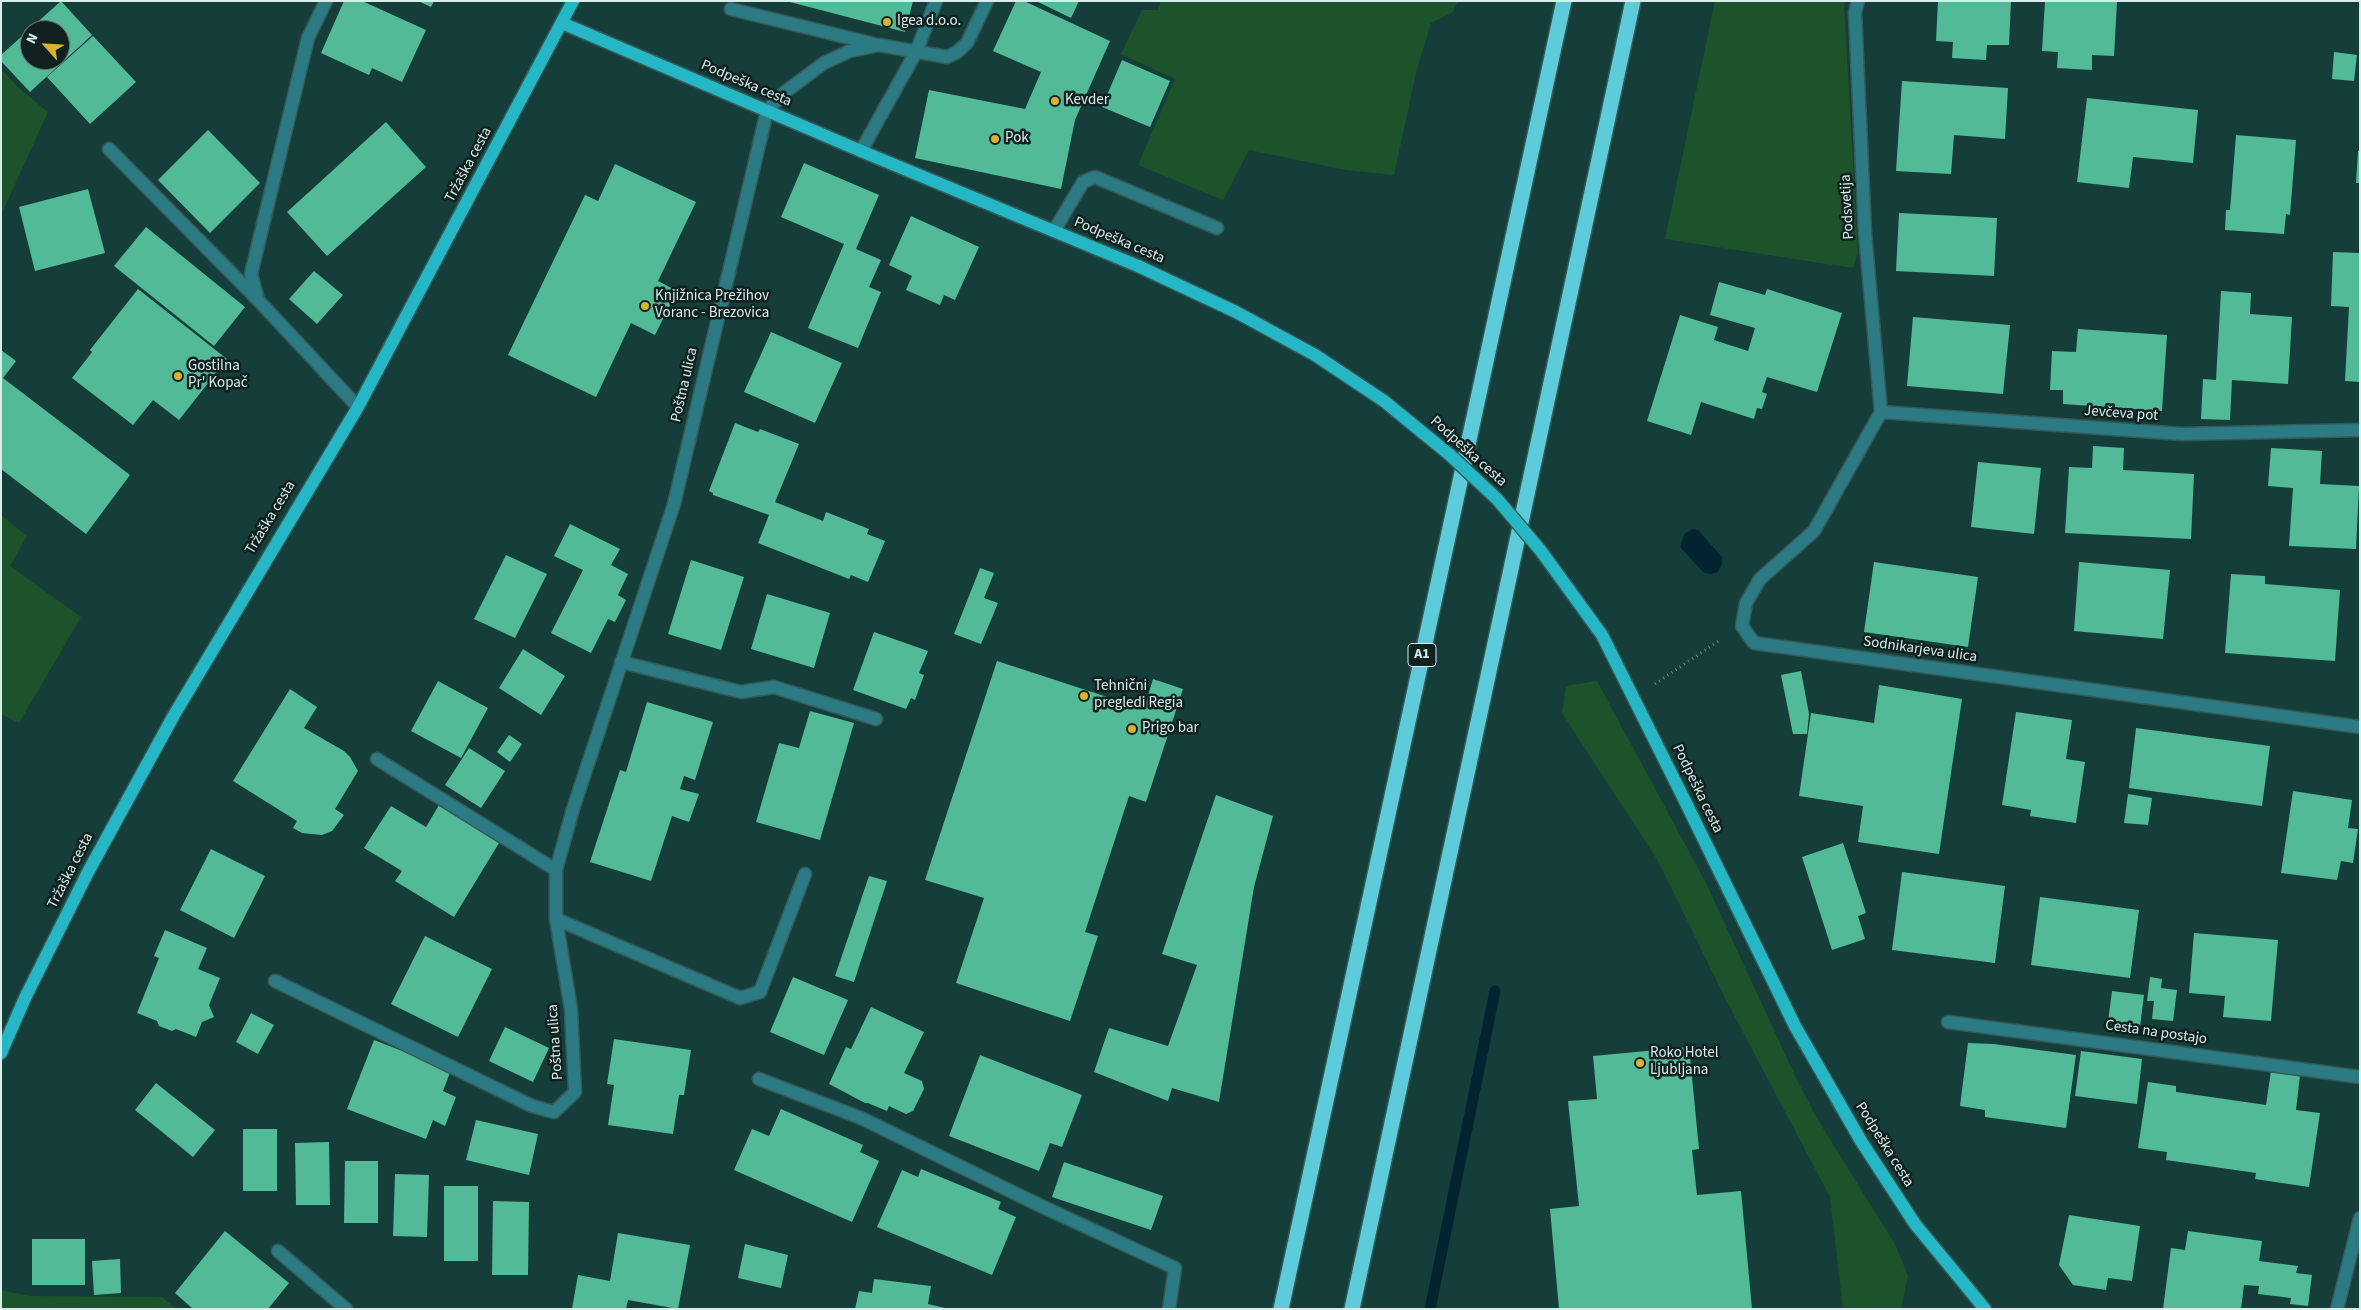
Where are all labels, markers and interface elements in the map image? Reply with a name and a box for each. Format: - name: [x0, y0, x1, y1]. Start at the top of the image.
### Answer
- place label: Igea d.o.o.: [897, 13, 961, 31]
- marker: Igea d.o.o.: [881, 16, 893, 28]
- north arrow: [20, 20, 70, 70]
- text: N: [21, 30, 43, 47]
- street label: Podpeška cesta: [698, 57, 794, 111]
- place label: Kevder: [1065, 92, 1109, 110]
- marker: Kevder: [1049, 95, 1061, 107]
- street label: Tržaška cesta: [442, 124, 496, 206]
- place label: Pok: [1005, 130, 1029, 148]
- marker: Pok: [989, 133, 1001, 145]
- street label: Podsvetija: [1837, 174, 1859, 240]
- street label: Podpeška cesta: [1071, 214, 1167, 268]
- place label: Knjižnica Prežihov Voranc - Brezovica: [655, 288, 769, 323]
- marker: Knjižnica Prežihov Voranc - Brezovica: [639, 300, 651, 312]
- street label: Poštna ulica: [668, 346, 702, 424]
- place label: Gostilna Pr' Kopač: [188, 358, 248, 393]
- marker: Gostilna Pr' Kopač: [172, 370, 184, 382]
- street label: Jevčeva pot: [2083, 402, 2159, 426]
- street label: Podpeška cesta: [1426, 413, 1510, 491]
- street label: Tržaška cesta: [242, 478, 300, 558]
- street label: Sodnikarjeva ulica: [1862, 633, 1978, 667]
- road number: A1: [1408, 644, 1436, 666]
- place label: Tehnični pregledi Regia: [1094, 678, 1183, 713]
- marker: Tehnični pregledi Regia: [1078, 690, 1090, 702]
- place label: Prigo bar: [1142, 720, 1199, 738]
- marker: Prigo bar: [1126, 723, 1138, 735]
- street label: Podpeška cesta: [1668, 742, 1726, 836]
- street label: Tržaška cesta: [44, 830, 98, 912]
- street label: Poštna ulica: [544, 1003, 568, 1081]
- street label: Cesta na postajo: [2104, 1017, 2208, 1049]
- place label: Roko Hotel Ljubljana: [1650, 1045, 1719, 1080]
- marker: Roko Hotel Ljubljana: [1634, 1057, 1646, 1069]
- street label: Podpeška cesta: [1851, 1099, 1917, 1191]

